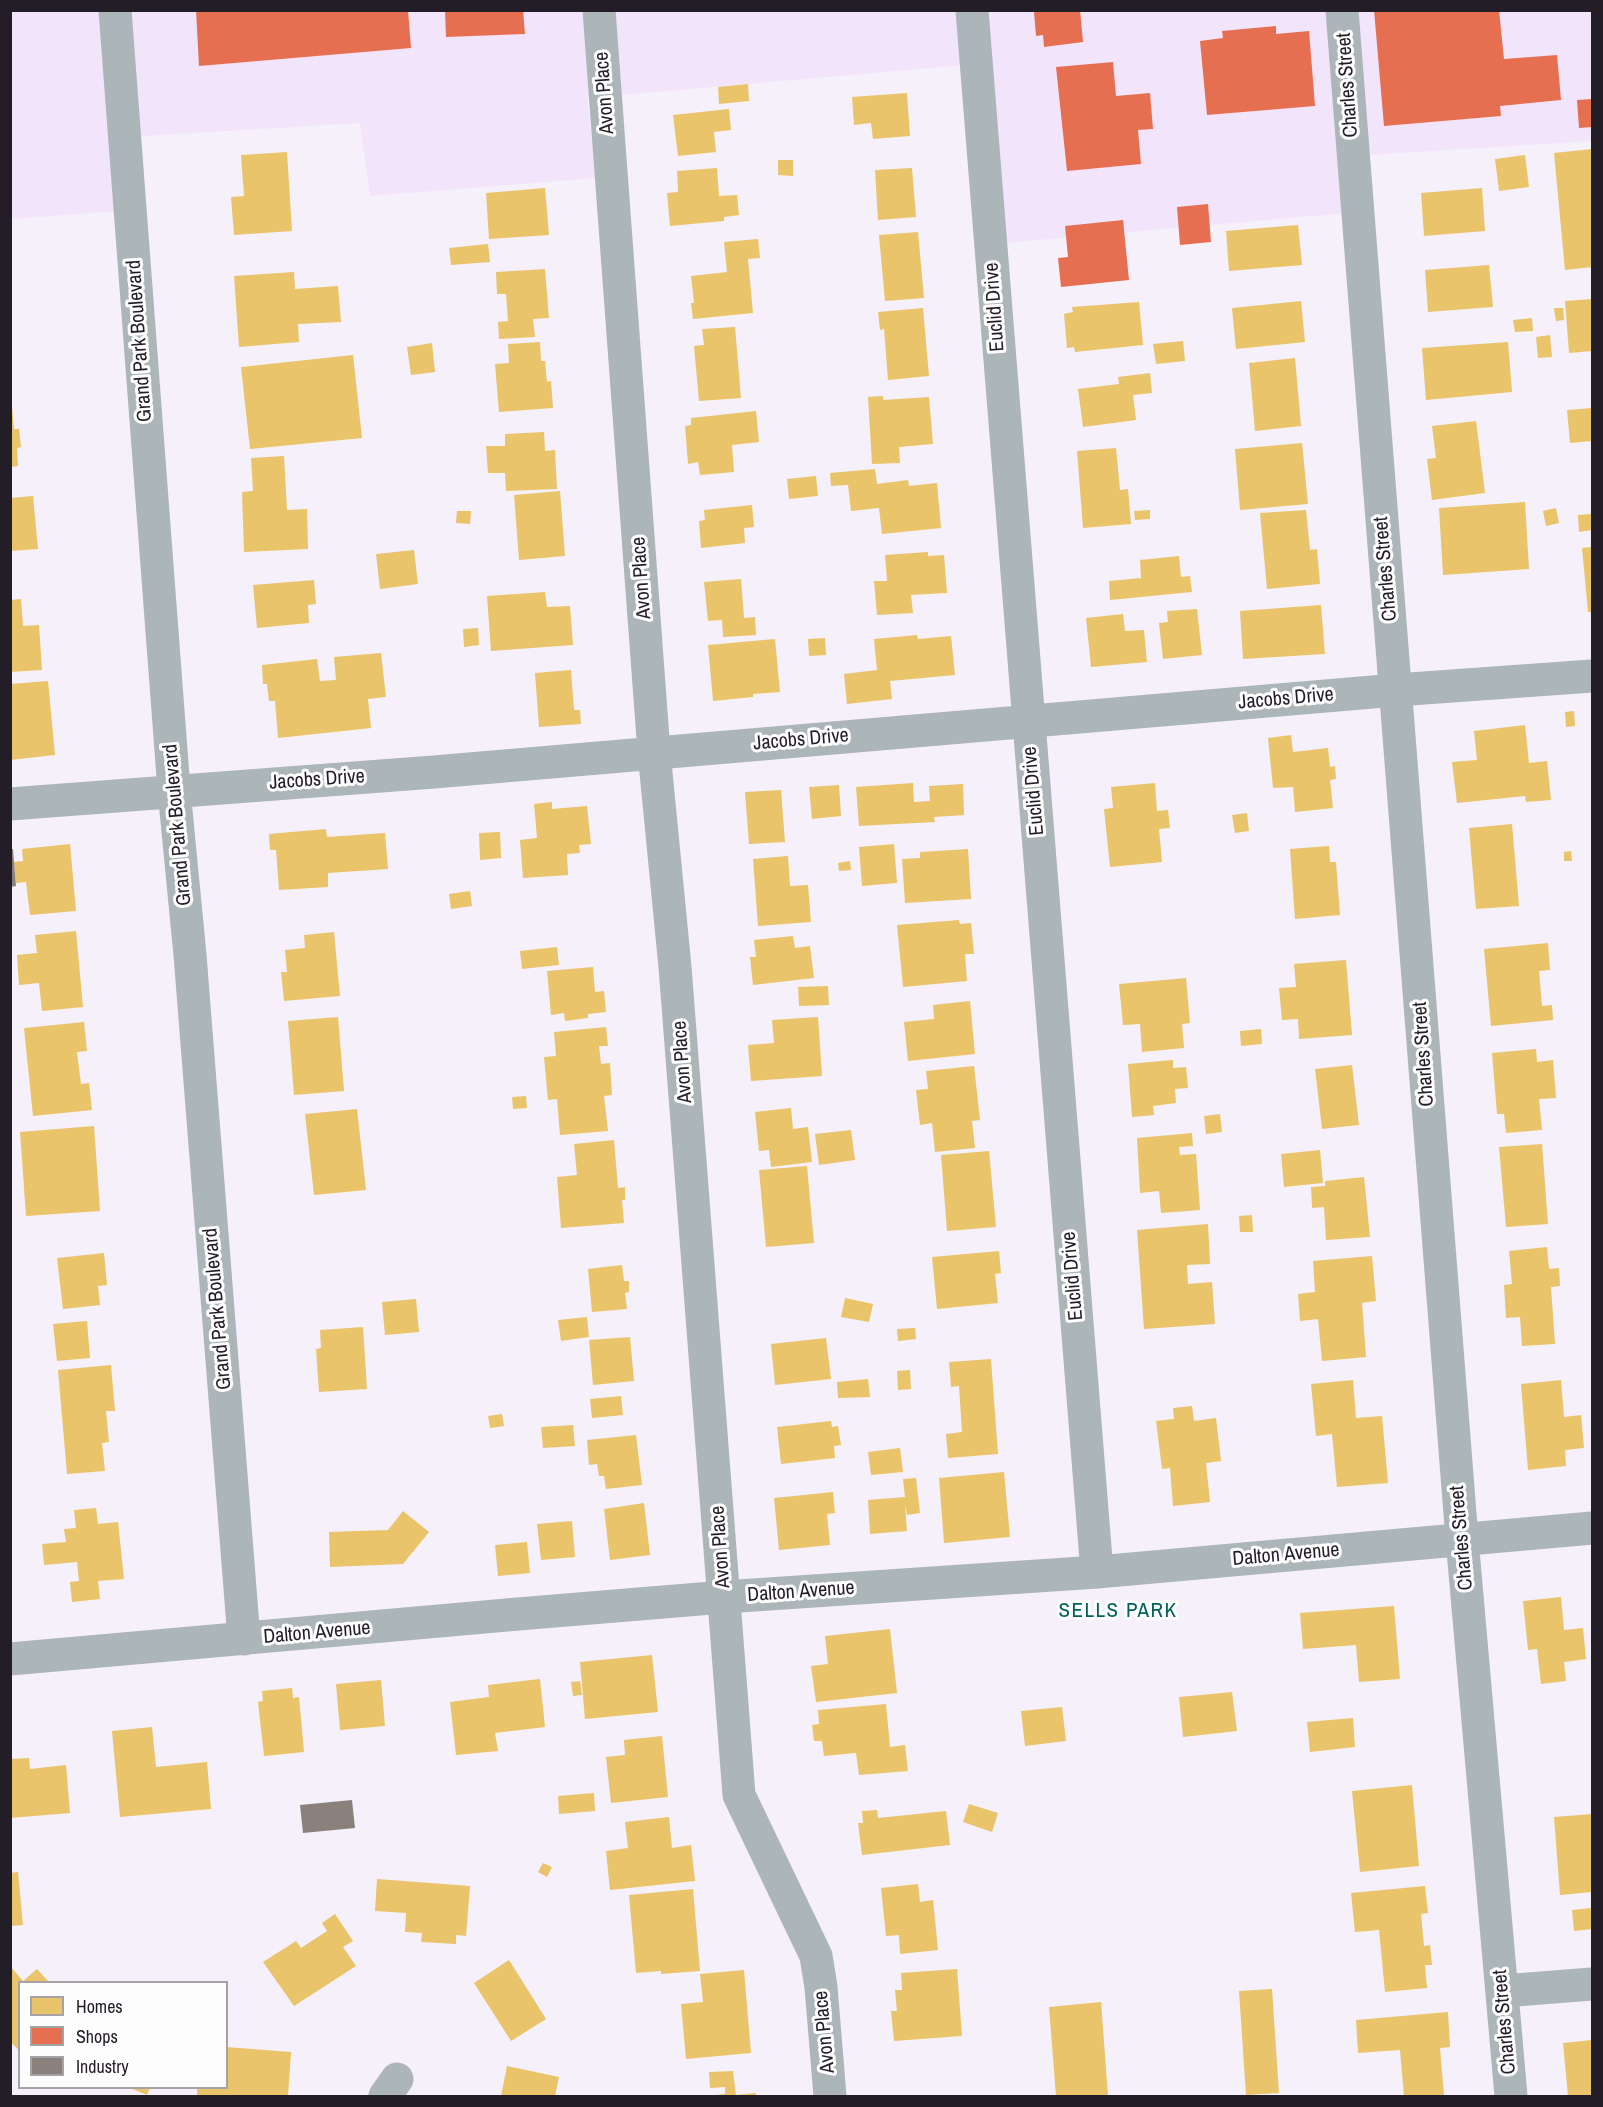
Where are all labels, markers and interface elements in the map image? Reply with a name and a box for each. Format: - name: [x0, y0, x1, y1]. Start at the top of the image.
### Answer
- street label: Charles Street: [1332, 32, 1364, 138]
- street label: Avon Place: [590, 51, 620, 135]
- street label: Grand Park Boulevard: [122, 259, 158, 423]
- street label: Euclid Drive: [980, 262, 1010, 352]
- street label: Charles Street: [1369, 516, 1403, 622]
- street label: Avon Place: [627, 536, 657, 620]
- street label: Jacobs Drive: [1237, 683, 1335, 715]
- street label: Jacobs Drive: [752, 724, 850, 756]
- street label: Grand Park Boulevard: [159, 743, 197, 907]
- street label: Euclid Drive: [1018, 745, 1050, 837]
- street label: Jacobs Drive: [268, 765, 366, 795]
- street label: Charles Street: [1408, 1001, 1440, 1107]
- street label: Avon Place: [668, 1020, 698, 1104]
- street label: Grand Park Boulevard: [199, 1227, 237, 1391]
- street label: Euclid Drive: [1057, 1230, 1089, 1322]
- street label: Charles Street: [1445, 1485, 1479, 1591]
- street label: Avon Place: [706, 1505, 736, 1589]
- street label: Dalton Avenue: [1232, 1538, 1340, 1572]
- street label: Dalton Avenue: [747, 1576, 855, 1608]
- district label: SELLS PARK: [1058, 1598, 1178, 1624]
- street label: Dalton Avenue: [263, 1616, 371, 1650]
- street label: Charles Street: [1488, 1969, 1522, 2075]
- legend: [18, 1981, 228, 2089]
- street label: Avon Place: [809, 1990, 841, 2074]
- text: Homes: [76, 1994, 123, 2019]
- text: Shops: [76, 2024, 118, 2049]
- text: Industry: [76, 2054, 129, 2079]

